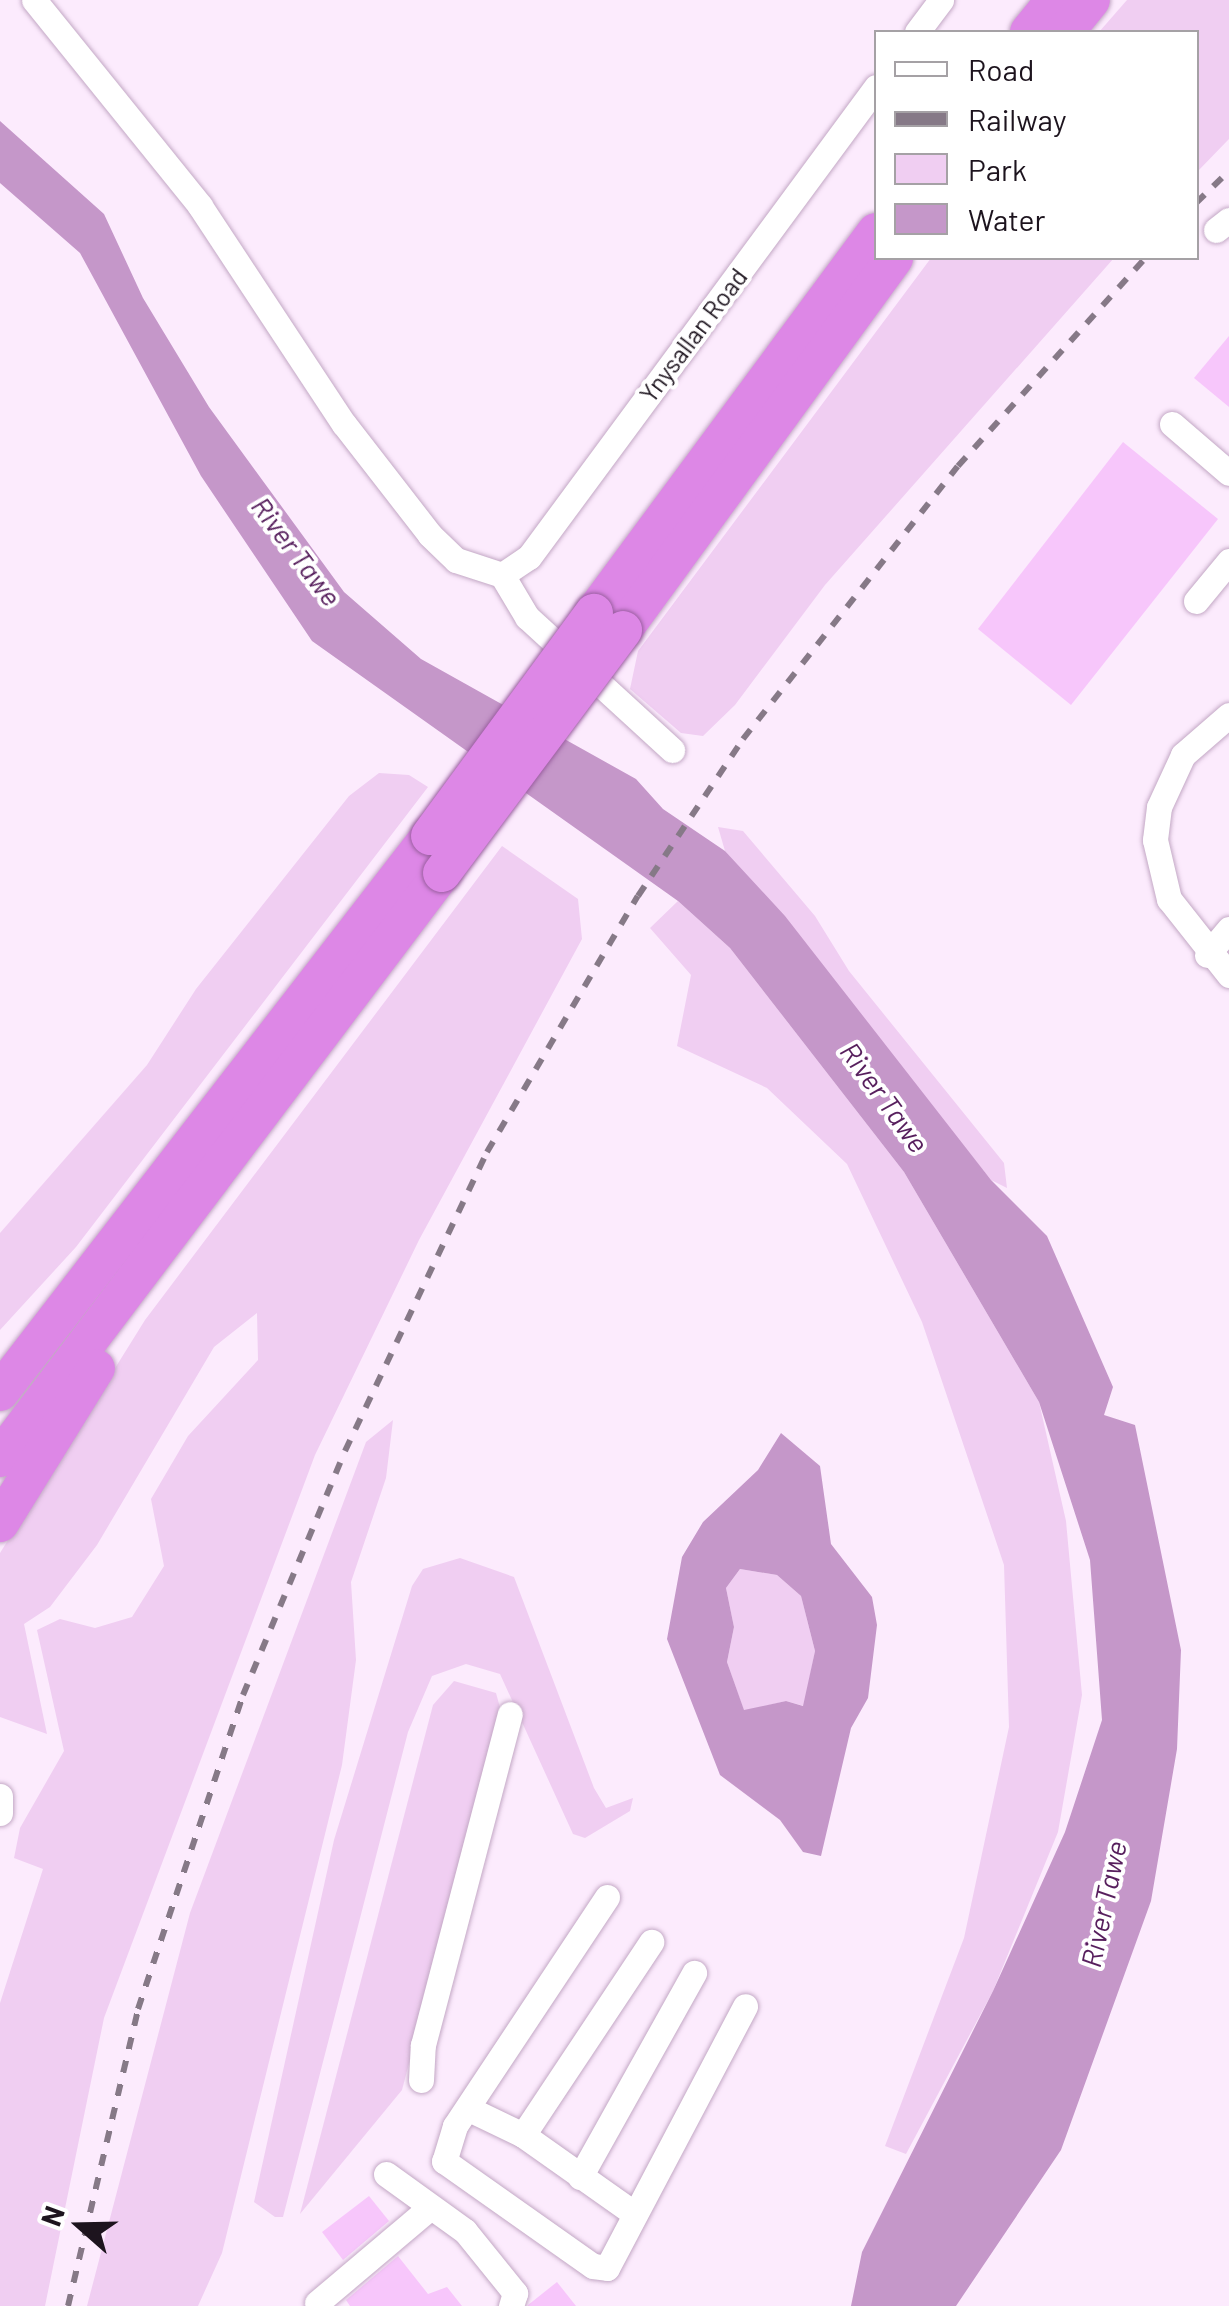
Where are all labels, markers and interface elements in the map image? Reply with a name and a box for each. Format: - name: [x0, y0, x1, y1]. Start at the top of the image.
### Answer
- legend: [874, 30, 1199, 260]
- text: Road: [968, 51, 1034, 87]
- text: Railway: [968, 101, 1067, 137]
- text: Park: [968, 151, 1027, 187]
- text: Water: [968, 201, 1046, 237]
- street label: Ynysallan Road: [633, 262, 753, 408]
- water label: River Tawe: [245, 490, 349, 612]
- water label: River Tawe: [834, 1035, 936, 1159]
- water label: River Tawe: [1073, 1838, 1133, 1970]
- north arrow: [30, 2176, 130, 2276]
- text: N: [33, 2201, 71, 2230]

